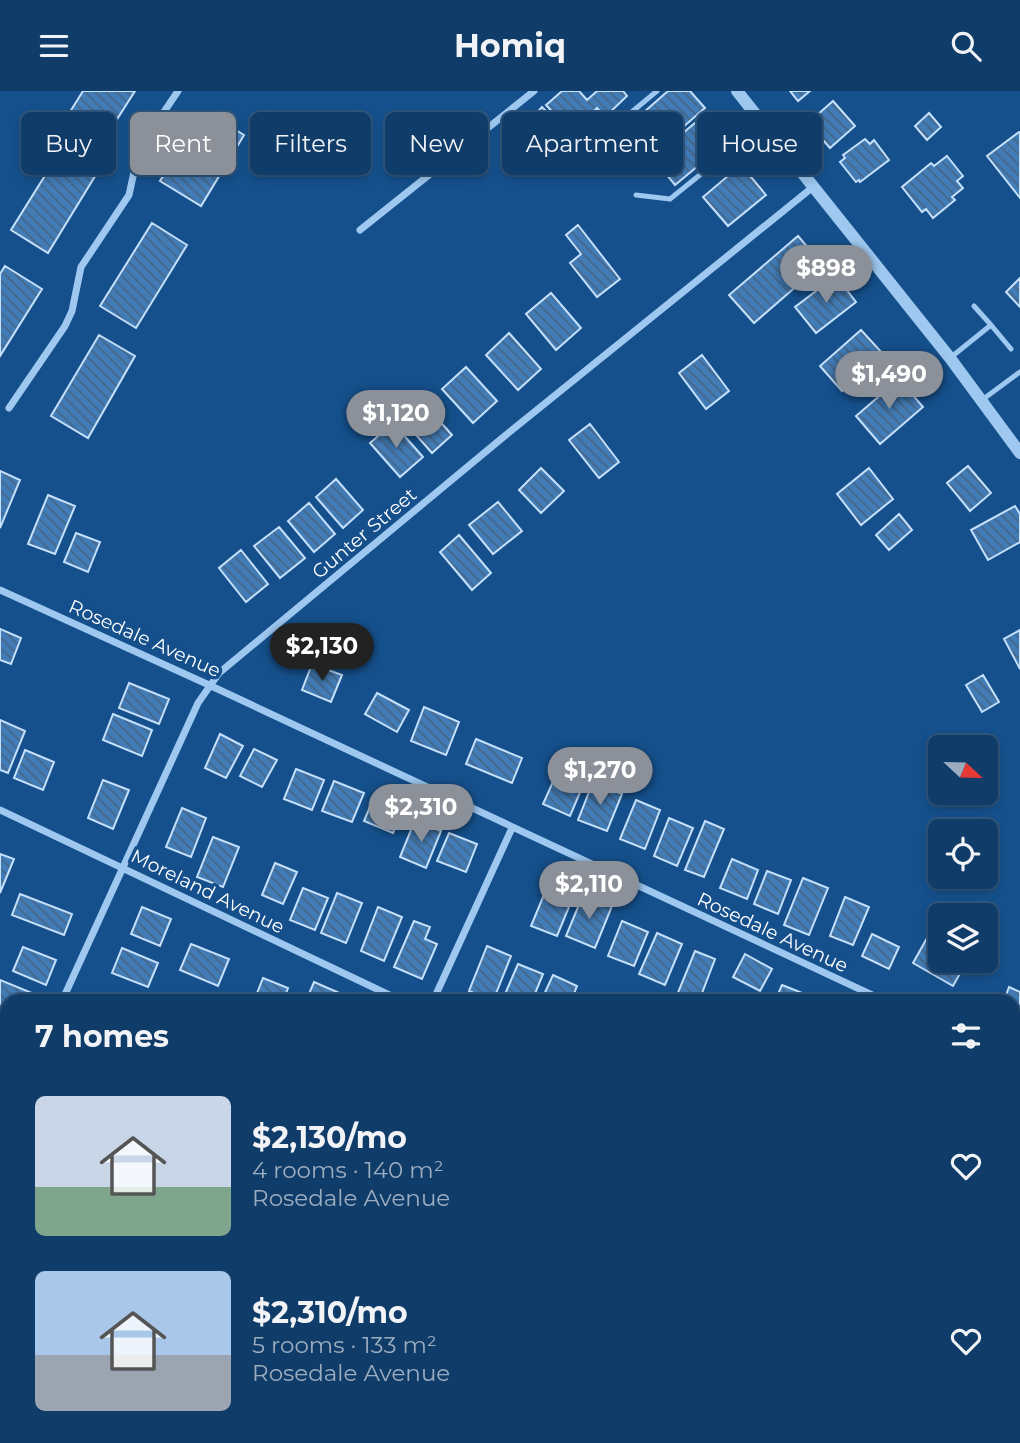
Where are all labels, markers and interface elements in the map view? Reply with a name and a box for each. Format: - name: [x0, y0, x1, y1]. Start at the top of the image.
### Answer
- text: Homiq: [454, 26, 566, 65]
- icon: menu: [35, 27, 73, 65]
- icon: search: [947, 27, 985, 65]
- chip: Buy: [21, 112, 116, 175]
- chip: Rent: [130, 112, 236, 175]
- chip: Filters: [250, 112, 371, 175]
- chip: New: [385, 112, 488, 175]
- chip: Apartment: [502, 112, 683, 175]
- chip: House: [697, 112, 822, 175]
- pin: $898: [785, 245, 867, 305]
- text: $898: [796, 254, 856, 282]
- pin: $1,490: [832, 351, 946, 411]
- text: $1,490: [851, 360, 927, 388]
- pin: $1,120: [339, 391, 453, 450]
- text: $1,120: [362, 399, 430, 427]
- street label: Gunter Street: [307, 483, 421, 584]
- street label: Rosedale Avenue: [65, 595, 224, 682]
- pin: $2,130: [265, 623, 379, 683]
- text: $2,130: [286, 632, 358, 660]
- north arrow: [928, 735, 998, 805]
- map controls: [928, 735, 998, 973]
- pin: $1,270: [543, 747, 657, 807]
- text: $1,270: [564, 756, 636, 784]
- pin: $2,310: [364, 785, 478, 844]
- text: $2,310: [385, 793, 457, 821]
- button: locate: [928, 819, 998, 889]
- street label: Moreland Avenue: [127, 844, 288, 939]
- pin: $2,110: [532, 861, 646, 921]
- text: $2,110: [555, 870, 623, 898]
- street label: Rosedale Avenue: [694, 887, 852, 977]
- button: layers: [928, 903, 998, 973]
- icon: filters: [947, 1017, 985, 1055]
- text: 7 homes: [35, 1018, 169, 1055]
- text: $2,130/mo: [252, 1119, 407, 1156]
- icon: home: [91, 1124, 175, 1208]
- icon: heart: [947, 1147, 985, 1185]
- text: 4 rooms · 140 m²: [252, 1156, 444, 1184]
- text: Rosedale Avenue: [252, 1184, 450, 1212]
- text: $2,310/mo: [252, 1294, 408, 1331]
- icon: home: [91, 1299, 175, 1383]
- icon: heart: [947, 1322, 985, 1360]
- text: 5 rooms · 133 m²: [252, 1331, 437, 1359]
- text: Rosedale Avenue: [252, 1359, 450, 1387]

